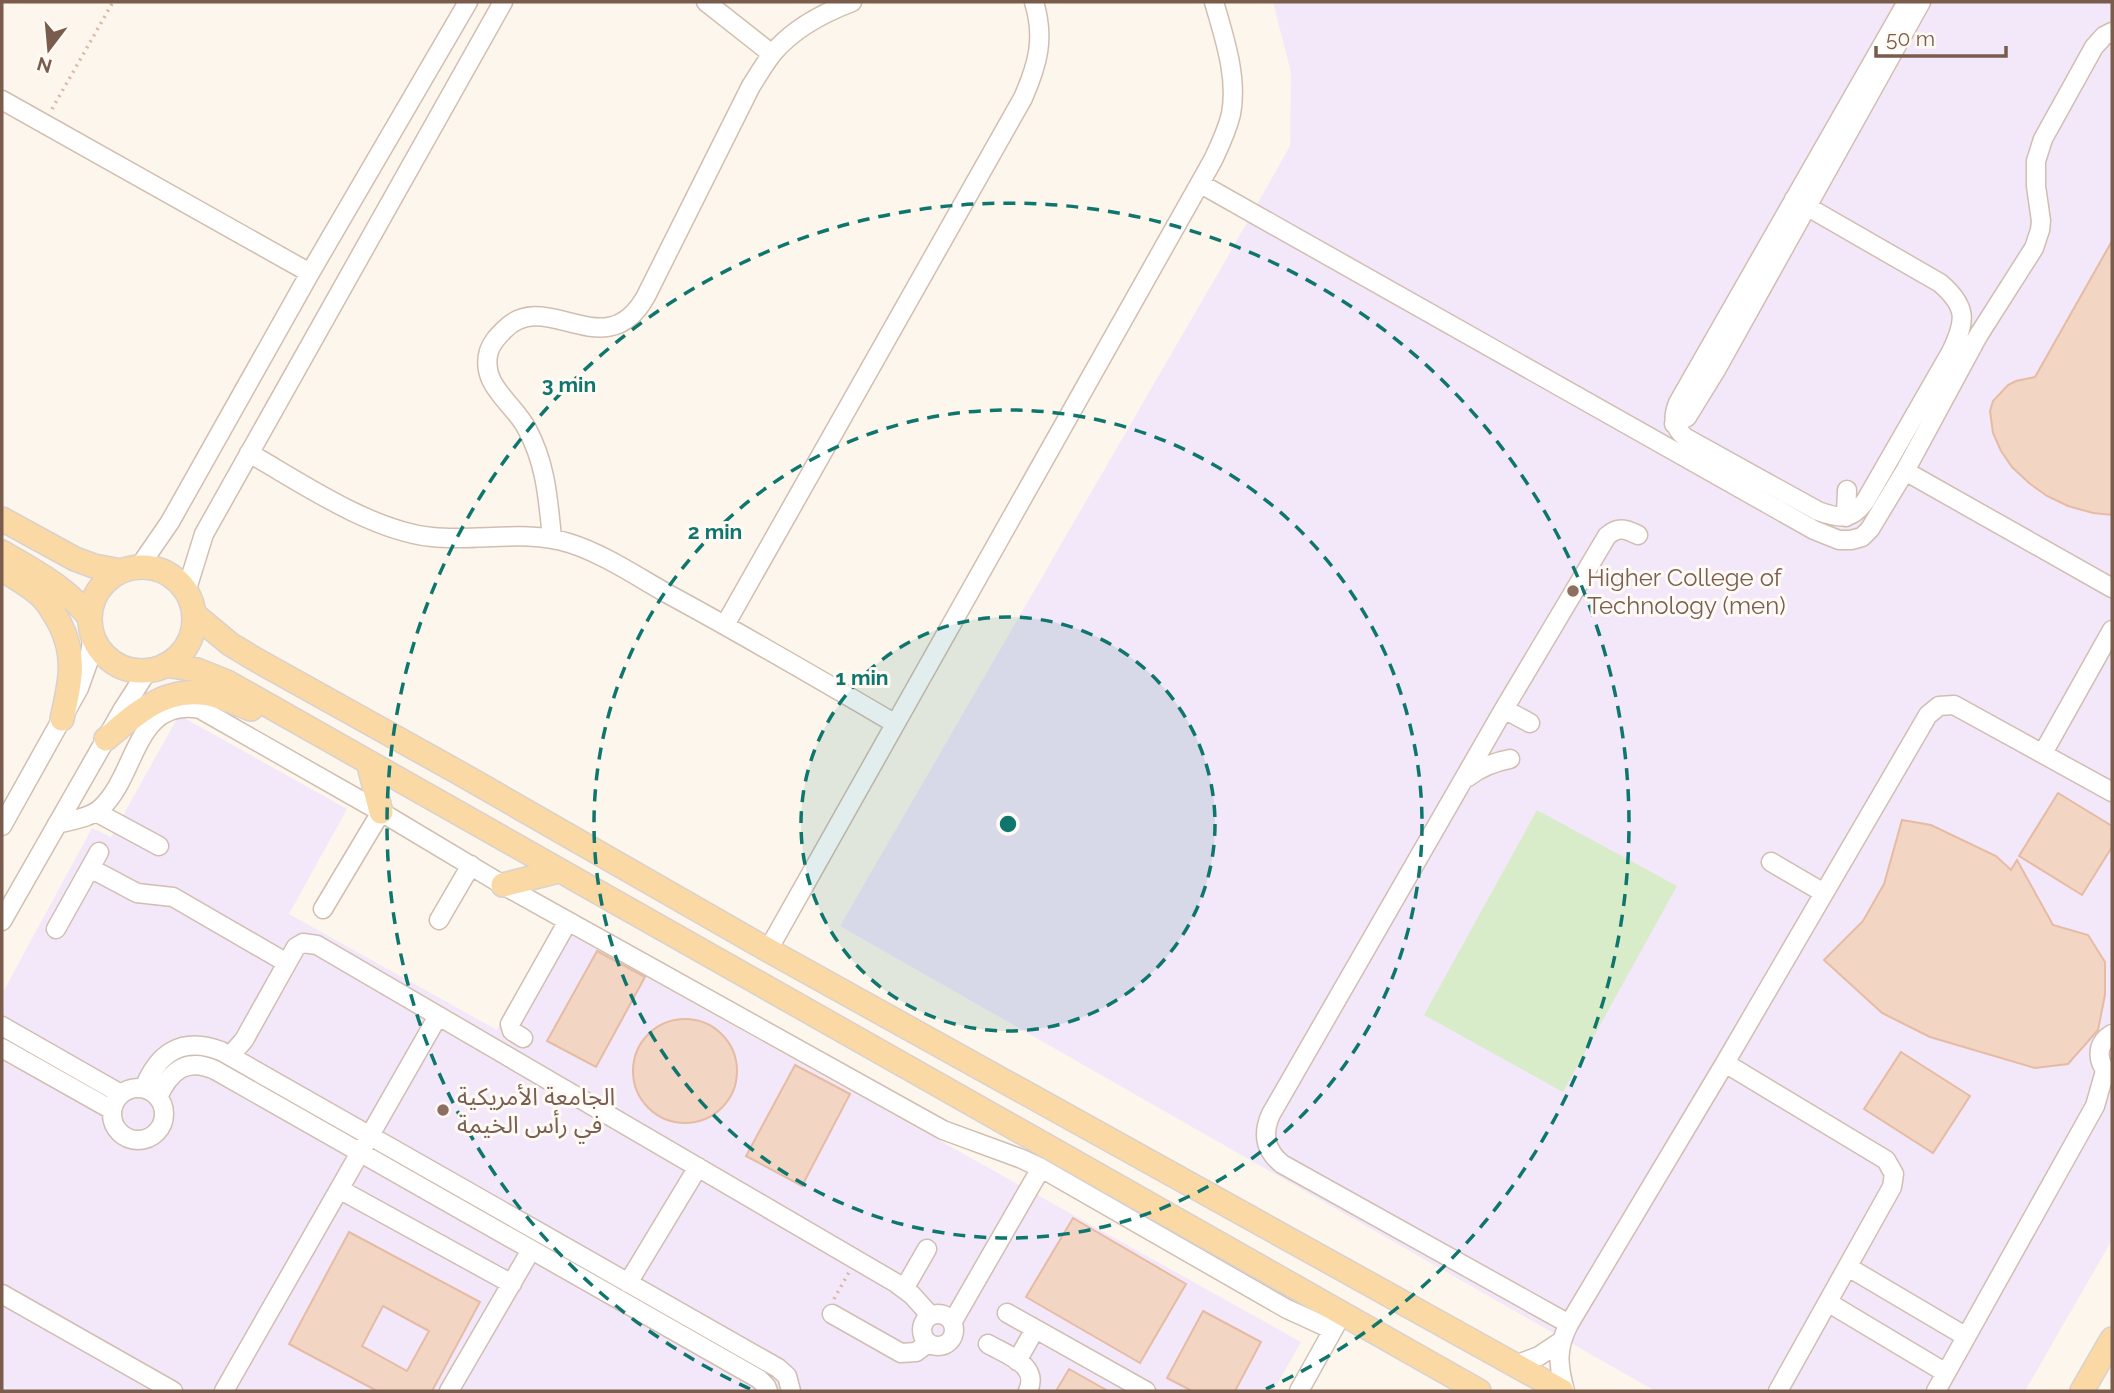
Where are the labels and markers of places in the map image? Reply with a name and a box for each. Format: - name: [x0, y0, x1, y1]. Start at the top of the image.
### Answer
- place label: Higher College of Technology (men): [1587, 563, 1786, 620]
- marker: Higher College of Technology (men): [1565, 583, 1581, 599]
- centre of rings: [996, 812, 1020, 836]
- place label: الجامعة الأمريكية في رأس الخيمة: [457, 1082, 615, 1143]
- marker: الجامعة الأمريكية في رأس الخيمة: [435, 1102, 451, 1118]

